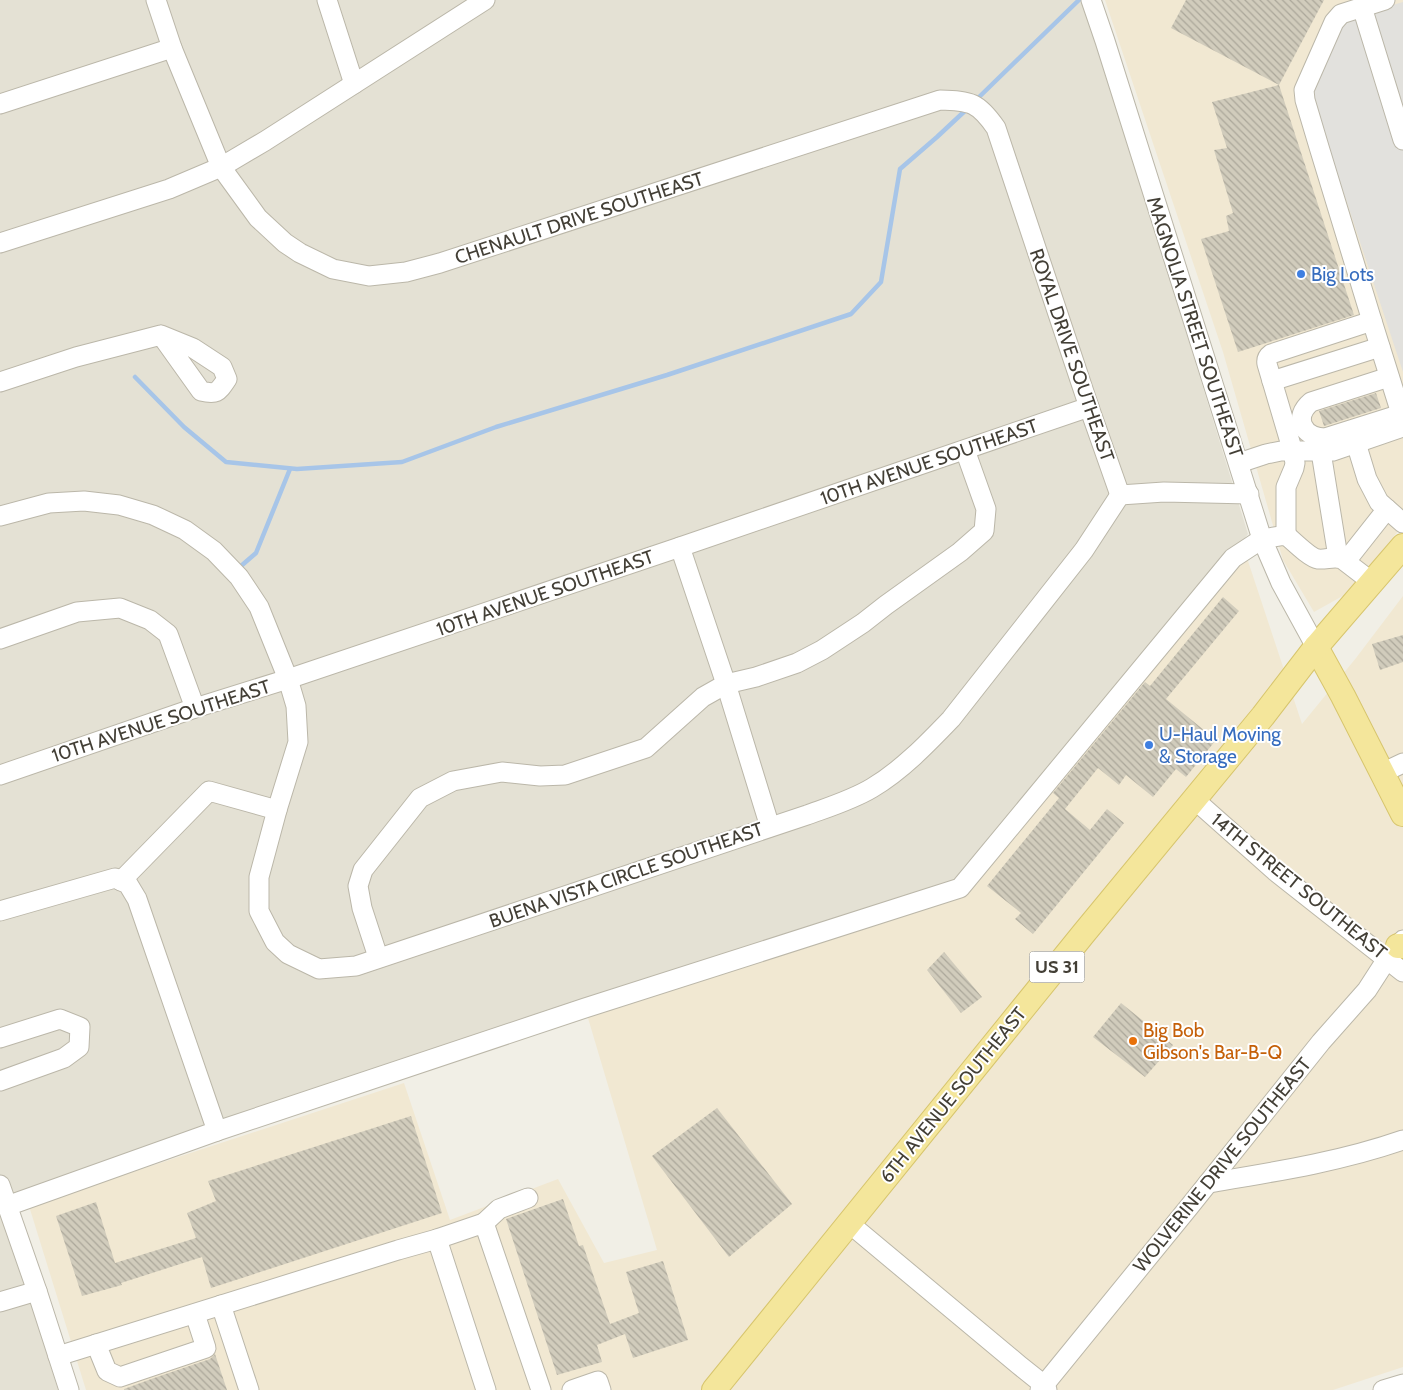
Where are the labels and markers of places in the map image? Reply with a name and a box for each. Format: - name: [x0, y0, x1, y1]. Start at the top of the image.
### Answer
- place label: Big Lots: [1311, 263, 1374, 286]
- marker: Big Lots: [1295, 268, 1307, 280]
- place label: U-Haul Moving & Storage: [1159, 723, 1281, 768]
- marker: U-Haul Moving & Storage: [1143, 739, 1155, 751]
- place label: Big Bob Gibson's Bar-B-Q: [1143, 1019, 1282, 1064]
- marker: Big Bob Gibson's Bar-B-Q: [1127, 1035, 1139, 1047]

